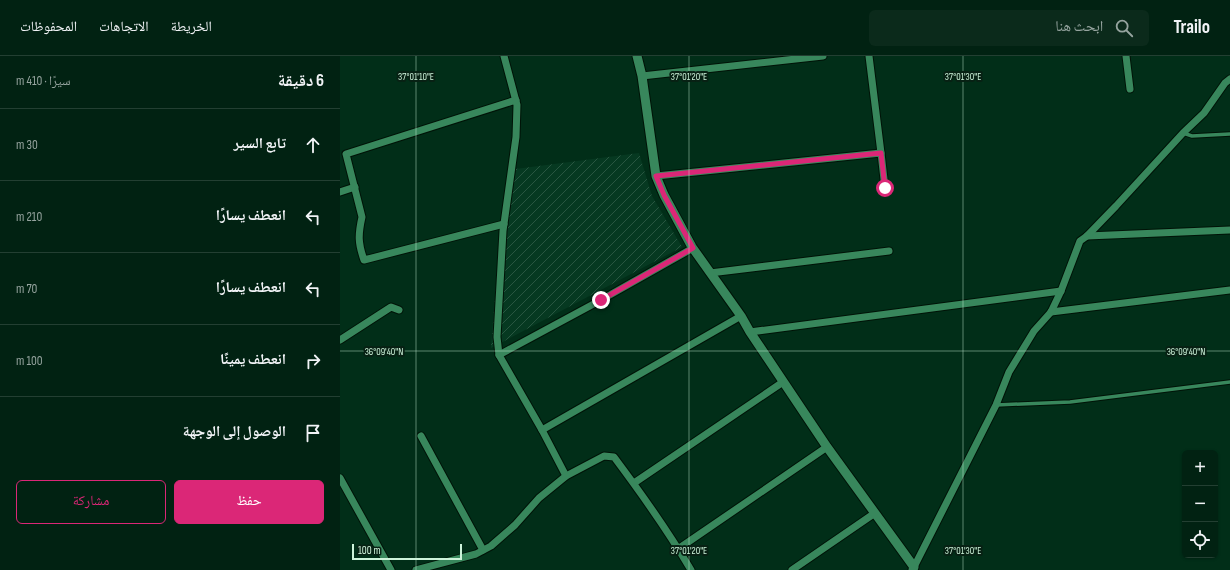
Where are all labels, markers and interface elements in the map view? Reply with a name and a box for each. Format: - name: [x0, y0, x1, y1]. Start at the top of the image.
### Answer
- search box: [869, 10, 1149, 46]
- text: Trailo: [1173, 16, 1210, 39]
- text: ابحث هنا: [1055, 17, 1103, 36]
- icon: search: [1113, 17, 1135, 39]
- text: المحفوظات: [20, 18, 77, 35]
- text: الاتجاهات: [99, 18, 149, 35]
- text: الخريطة: [171, 18, 212, 35]
- text: 6 دقيقة: [278, 71, 324, 91]
- text: 37°01'10"E: [398, 71, 434, 83]
- text: 37°01'20"E: [671, 71, 707, 83]
- text: 37°01'30"E: [945, 71, 981, 83]
- text: سيرًا · 410 m: [16, 73, 71, 89]
- text: تابع السير: [234, 134, 286, 153]
- icon: ahead: [302, 134, 324, 156]
- text: 30 m: [16, 137, 38, 153]
- route start: [876, 179, 894, 197]
- text: انعطف يسارًا: [216, 206, 286, 225]
- icon: left: [302, 206, 324, 228]
- text: 210 m: [16, 209, 42, 225]
- text: انعطف يسارًا: [216, 278, 286, 297]
- icon: left: [302, 278, 324, 300]
- text: 70 m: [16, 281, 37, 297]
- route end: [592, 291, 610, 309]
- text: 36°09'40"N: [365, 346, 403, 358]
- text: 36°09'40"N: [1167, 346, 1205, 358]
- text: انعطف يمينًا: [220, 350, 286, 369]
- icon: right: [302, 350, 324, 372]
- text: 100 m: [16, 353, 43, 369]
- text: الوصول إلى الوجهة: [183, 422, 286, 441]
- icon: arrive: [302, 422, 324, 444]
- map controls: [1182, 450, 1218, 558]
- button: +: [1182, 450, 1218, 486]
- button: مشاركة: [16, 480, 166, 524]
- button: حفظ: [174, 480, 324, 524]
- button: −: [1182, 486, 1218, 522]
- button: locate: [1182, 522, 1218, 558]
- scale bar: [352, 542, 462, 561]
- text: 100 m: [358, 544, 380, 557]
- text: 37°01'20"E: [671, 545, 707, 557]
- text: 37°01'30"E: [945, 545, 981, 557]

